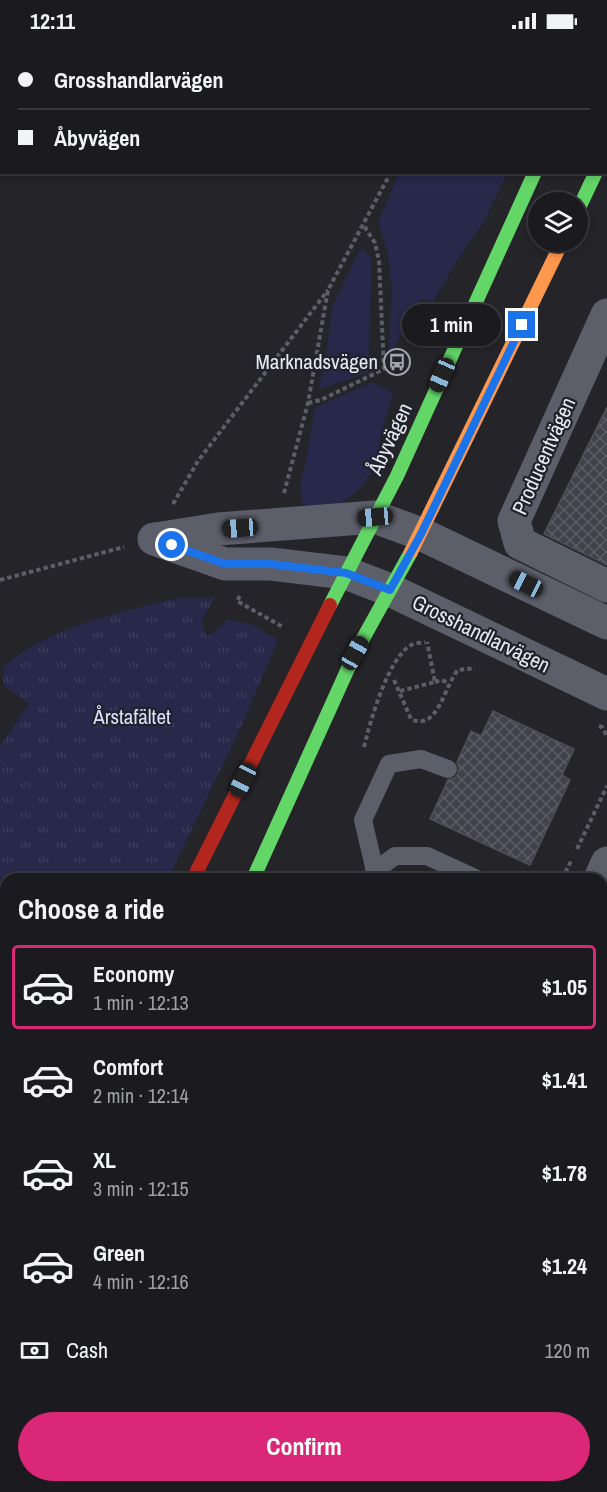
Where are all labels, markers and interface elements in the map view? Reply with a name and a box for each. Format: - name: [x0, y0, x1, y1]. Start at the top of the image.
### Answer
- text: 12:11: [30, 6, 75, 36]
- text: Grosshandlarvägen: [54, 65, 223, 95]
- text: Åbyvägen: [54, 123, 140, 153]
- map controls: [528, 192, 588, 252]
- button: layers: [528, 192, 588, 252]
- callout: 1 min: [402, 304, 501, 346]
- text: 1 min: [430, 311, 473, 338]
- route end: [508, 311, 535, 338]
- place label: Marknadsvägen: [255, 347, 378, 376]
- bus stop icon: Marknadsvägen: [382, 347, 412, 377]
- car: [426, 355, 458, 395]
- street label: Producentvägen: [505, 393, 582, 519]
- street label: Åbyvägen: [360, 398, 419, 481]
- car: [356, 506, 394, 528]
- car: [221, 518, 259, 538]
- route start: [158, 531, 185, 558]
- car: [506, 568, 546, 600]
- street label: Grosshandlarvägen: [407, 588, 555, 680]
- car: [338, 633, 372, 673]
- park label: Årstafältet: [92, 702, 171, 731]
- car: [227, 760, 259, 800]
- text: Choose a ride: [18, 891, 164, 927]
- text: Economy: [93, 959, 174, 989]
- icon: car: [21, 960, 75, 1014]
- text: $1.05: [542, 972, 587, 1002]
- text: 1 min · 12:13: [93, 989, 189, 1016]
- text: Comfort: [93, 1052, 163, 1082]
- icon: car: [21, 1053, 75, 1107]
- text: $1.41: [542, 1065, 587, 1095]
- text: 2 min · 12:14: [93, 1082, 189, 1109]
- text: XL: [93, 1145, 116, 1175]
- icon: car: [21, 1146, 75, 1200]
- text: $1.78: [542, 1158, 587, 1188]
- text: 3 min · 12:15: [93, 1175, 189, 1202]
- text: Green: [93, 1238, 145, 1268]
- icon: car: [21, 1239, 75, 1293]
- text: $1.24: [542, 1251, 587, 1281]
- text: 4 min · 12:16: [93, 1268, 189, 1295]
- icon: cash: [18, 1334, 51, 1367]
- text: Cash: [66, 1335, 108, 1365]
- text: 120 m: [544, 1337, 590, 1364]
- button: Confirm: [18, 1412, 590, 1481]

